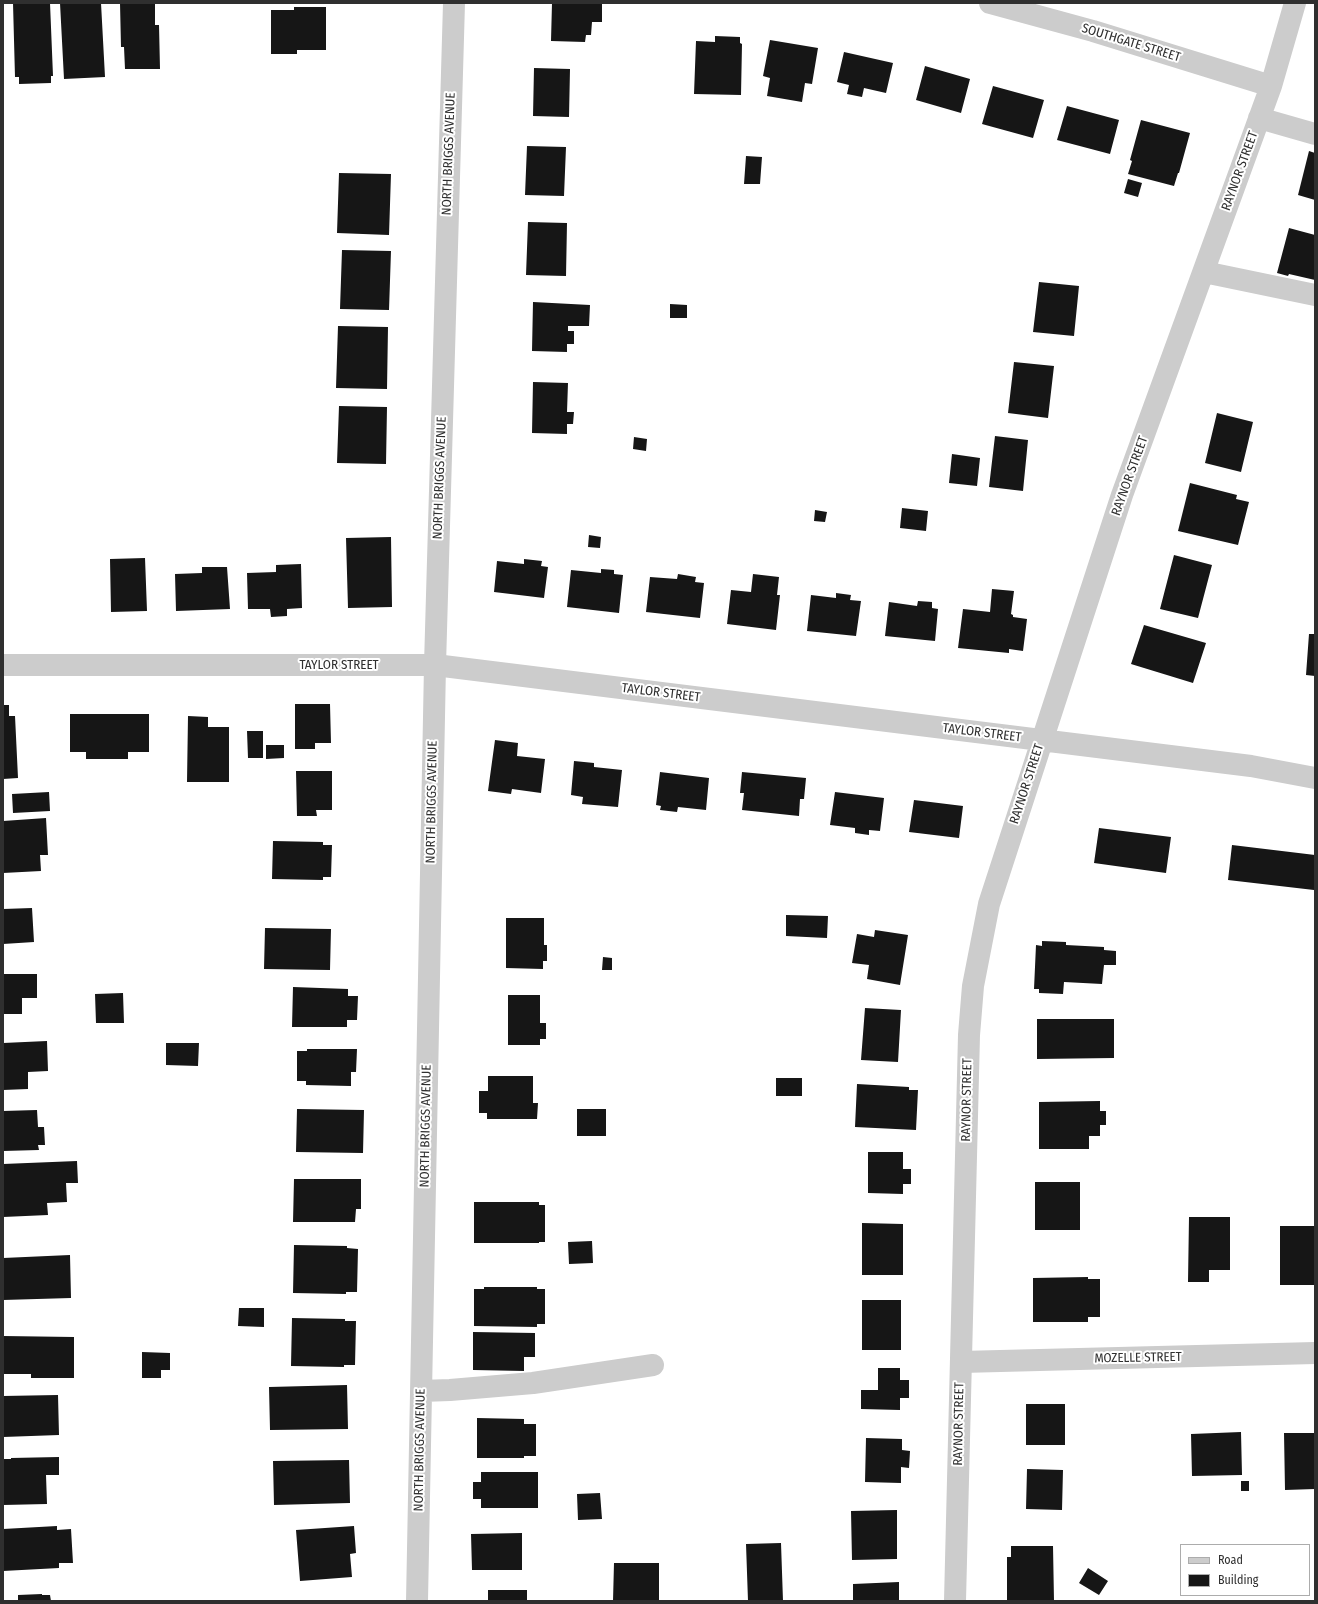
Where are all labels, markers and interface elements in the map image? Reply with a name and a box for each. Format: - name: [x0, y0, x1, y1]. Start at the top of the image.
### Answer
- street label: SOUTHGATE STREET: [1080, 21, 1182, 65]
- street label: NORTH BRIGGS AVENUE: [439, 92, 459, 216]
- street label: RAYNOR STREET: [1218, 129, 1262, 213]
- street label: NORTH BRIGGS AVENUE: [430, 416, 450, 540]
- street label: RAYNOR STREET: [1108, 434, 1152, 518]
- street label: TAYLOR STREET: [299, 657, 379, 673]
- street label: TAYLOR STREET: [621, 680, 701, 706]
- street label: TAYLOR STREET: [942, 720, 1022, 746]
- street label: NORTH BRIGGS AVENUE: [423, 740, 441, 864]
- street label: RAYNOR STREET: [1007, 742, 1047, 826]
- street label: RAYNOR STREET: [958, 1058, 976, 1142]
- street label: NORTH BRIGGS AVENUE: [417, 1064, 435, 1188]
- street label: MOZELLE STREET: [1094, 1349, 1182, 1367]
- street label: RAYNOR STREET: [950, 1382, 968, 1466]
- street label: NORTH BRIGGS AVENUE: [411, 1388, 429, 1512]
- legend: [1180, 1544, 1310, 1596]
- text: Road: [1218, 1553, 1243, 1567]
- text: Building: [1218, 1573, 1258, 1587]

